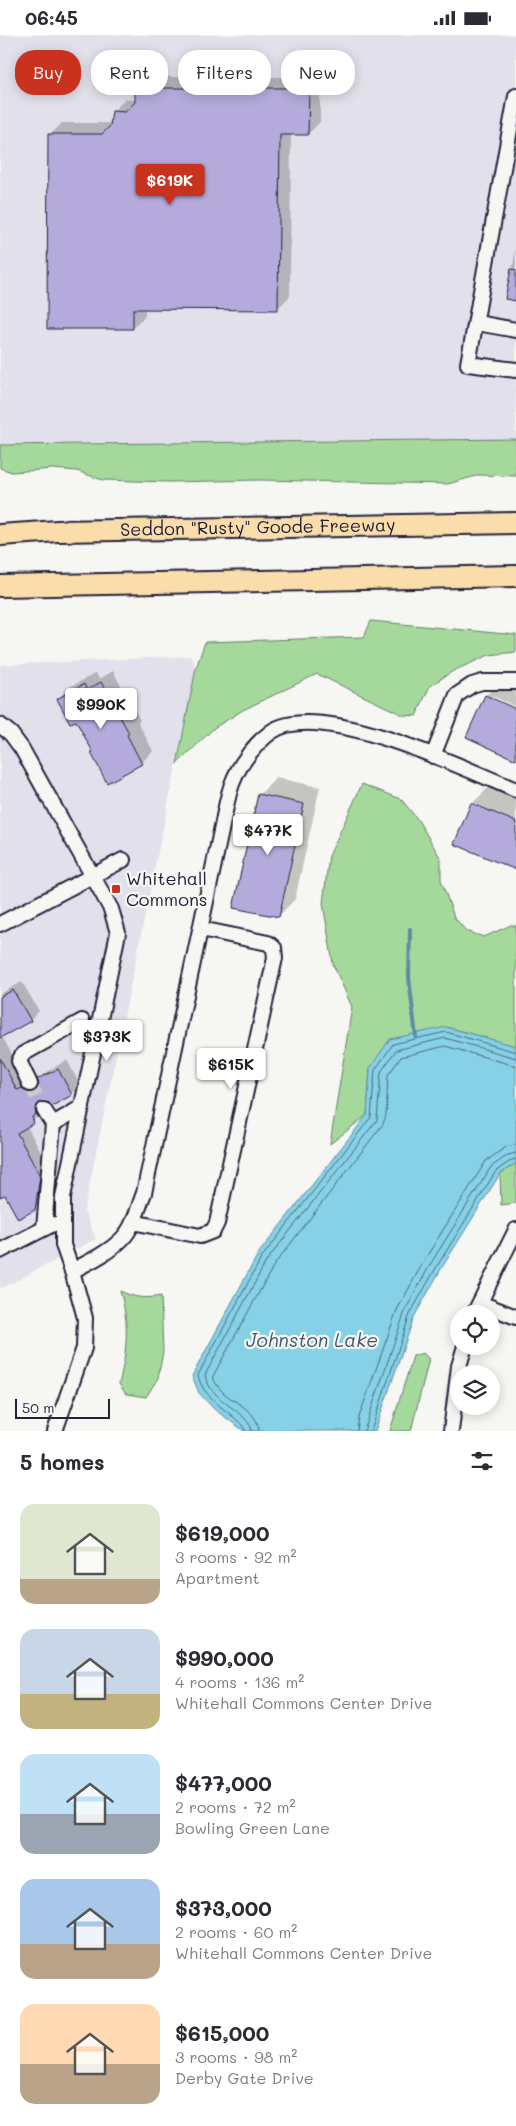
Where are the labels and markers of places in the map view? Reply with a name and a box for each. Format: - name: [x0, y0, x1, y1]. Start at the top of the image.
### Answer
- pin: $619K: [135, 163, 205, 206]
- pin: $990K: [66, 687, 136, 730]
- pin: $477K: [233, 813, 303, 856]
- place label: Whitehall Commons: [126, 866, 208, 911]
- marker: Whitehall Commons: [110, 883, 122, 895]
- pin: $373K: [72, 1019, 142, 1062]
- pin: $615K: [196, 1047, 266, 1090]

